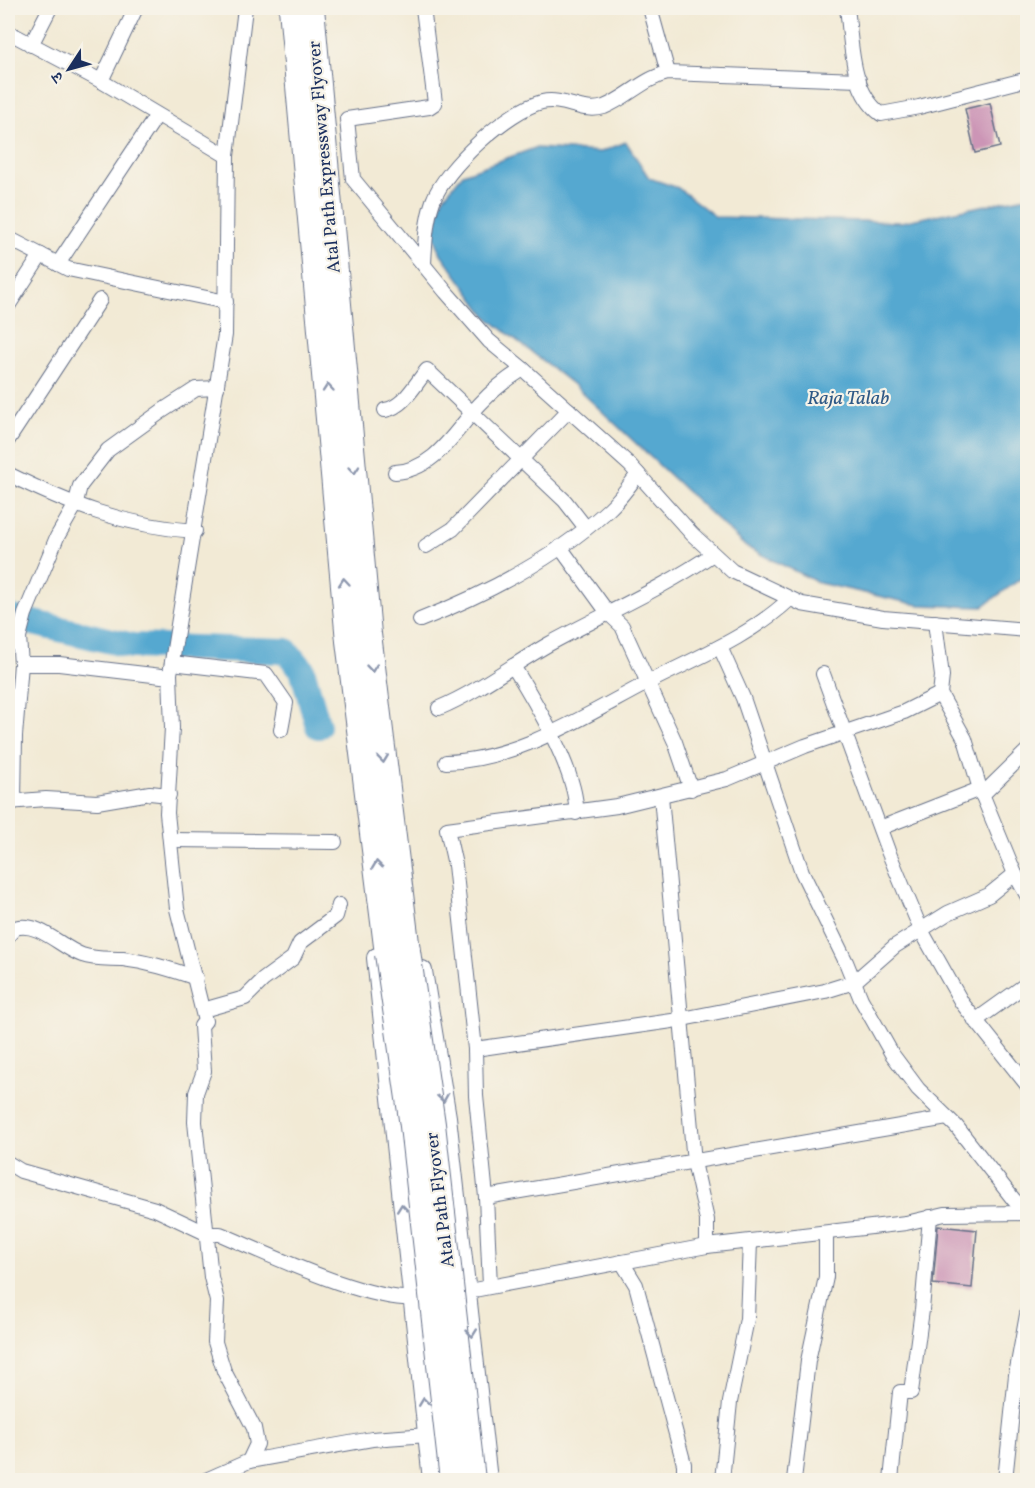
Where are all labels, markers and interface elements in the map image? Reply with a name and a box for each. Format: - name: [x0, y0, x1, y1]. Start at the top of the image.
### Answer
- north arrow: [39, 39, 99, 99]
- street label: Atal Path Expressway Flyover: [302, 39, 348, 274]
- text: उ: [46, 65, 70, 87]
- one-way arrow: [322, 383, 335, 393]
- water label: Raja Talab: [807, 385, 889, 413]
- one-way arrow: [347, 465, 360, 474]
- one-way arrow: [338, 578, 351, 587]
- one-way arrow: [365, 663, 377, 672]
- one-way arrow: [376, 754, 389, 764]
- one-way arrow: [372, 860, 384, 869]
- one-way arrow: [436, 1092, 449, 1102]
- street label: Atal Path Flyover: [420, 1130, 462, 1269]
- one-way arrow: [396, 1203, 409, 1212]
- one-way arrow: [465, 1328, 478, 1337]
- one-way arrow: [418, 1397, 430, 1406]

